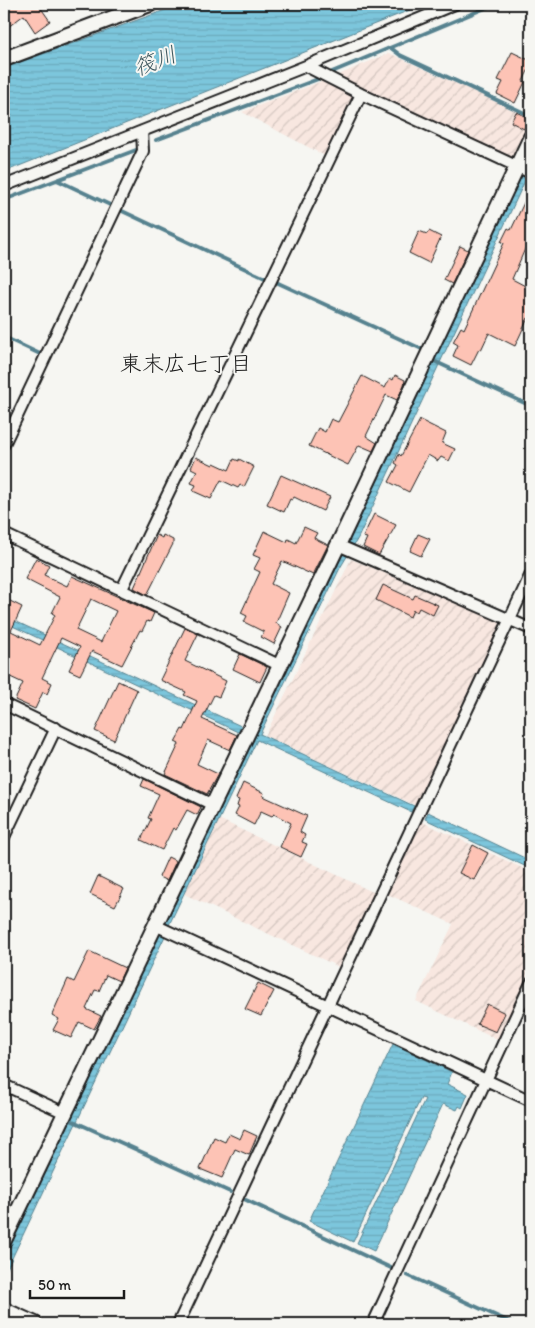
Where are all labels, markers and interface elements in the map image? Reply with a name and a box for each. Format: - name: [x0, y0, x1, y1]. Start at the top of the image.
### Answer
- water label: 筏川: [130, 41, 180, 81]
- district label: 東末広七丁目: [120, 350, 252, 377]
- scale bar: [30, 1268, 124, 1300]
- text: 50 m: [38, 1276, 71, 1294]

